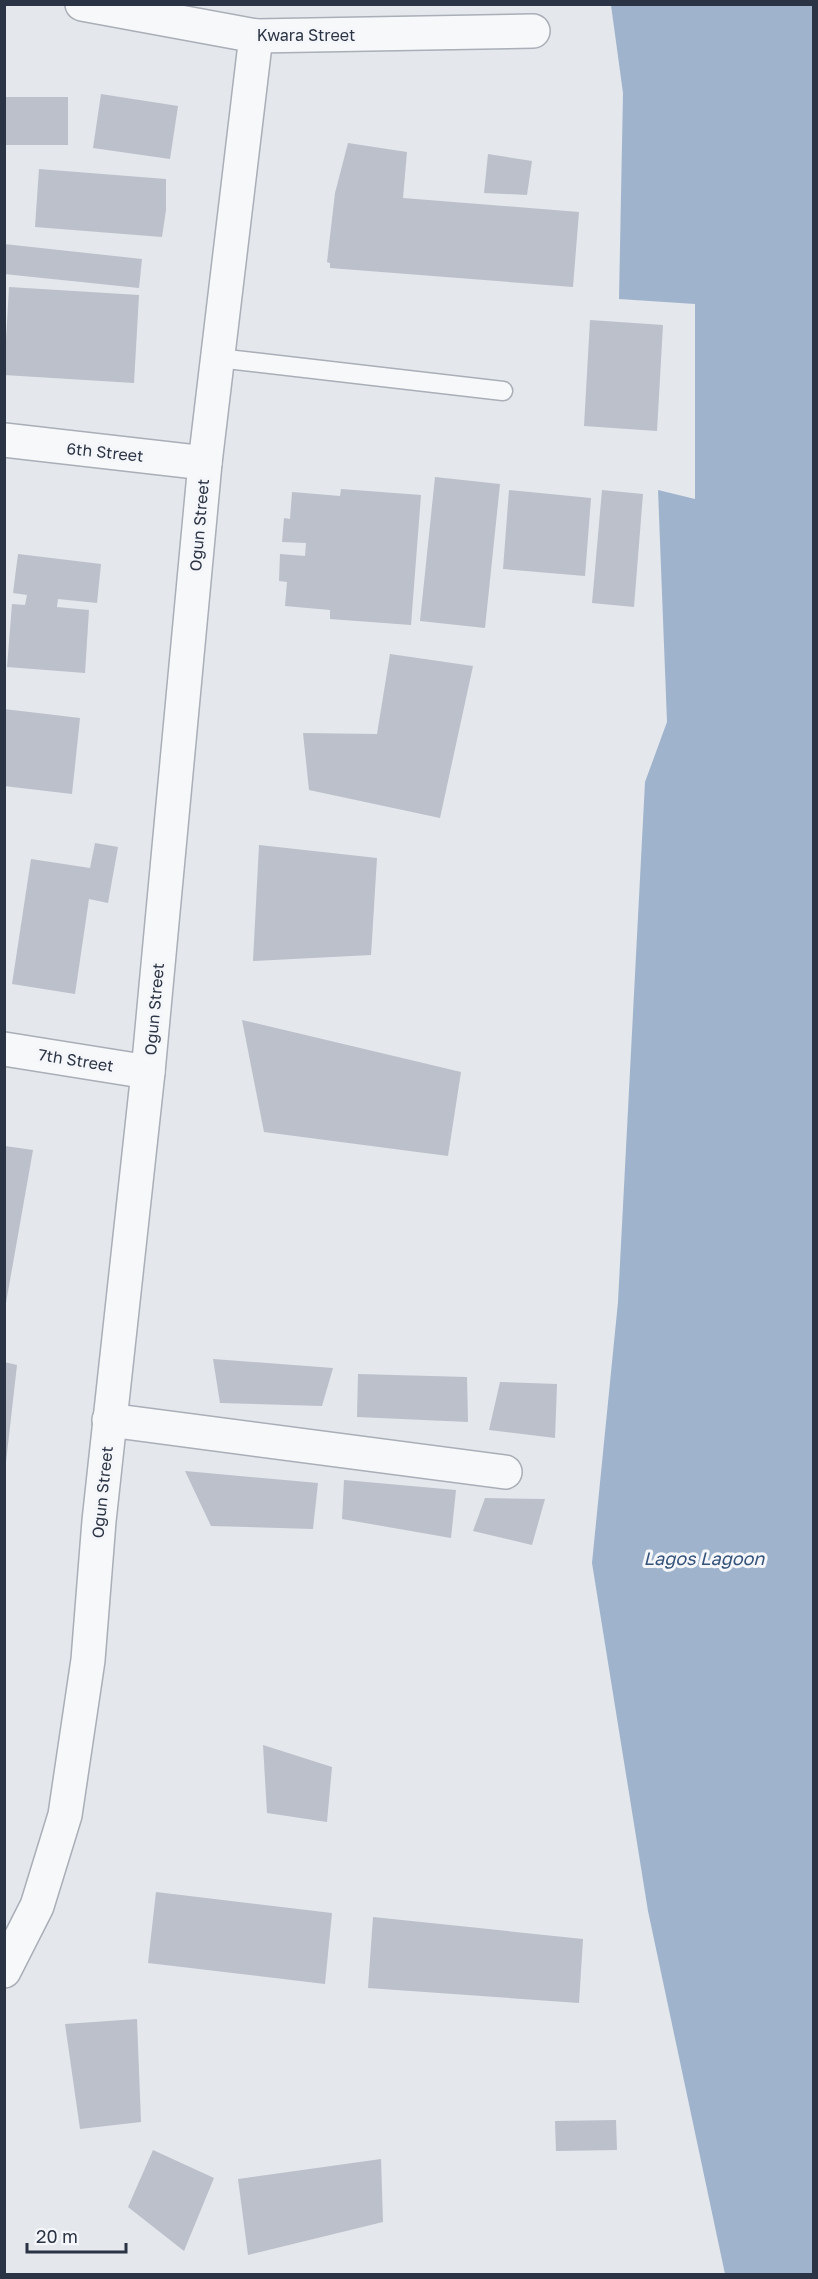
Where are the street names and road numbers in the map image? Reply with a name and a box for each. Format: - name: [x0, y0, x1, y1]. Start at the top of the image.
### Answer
- street label: Kwara Street: [257, 25, 355, 45]
- street label: 6th Street: [66, 438, 144, 466]
- street label: Ogun Street: [185, 478, 213, 572]
- street label: Ogun Street: [140, 962, 168, 1056]
- street label: 7th Street: [37, 1044, 115, 1076]
- street label: Ogun Street: [87, 1445, 117, 1539]

